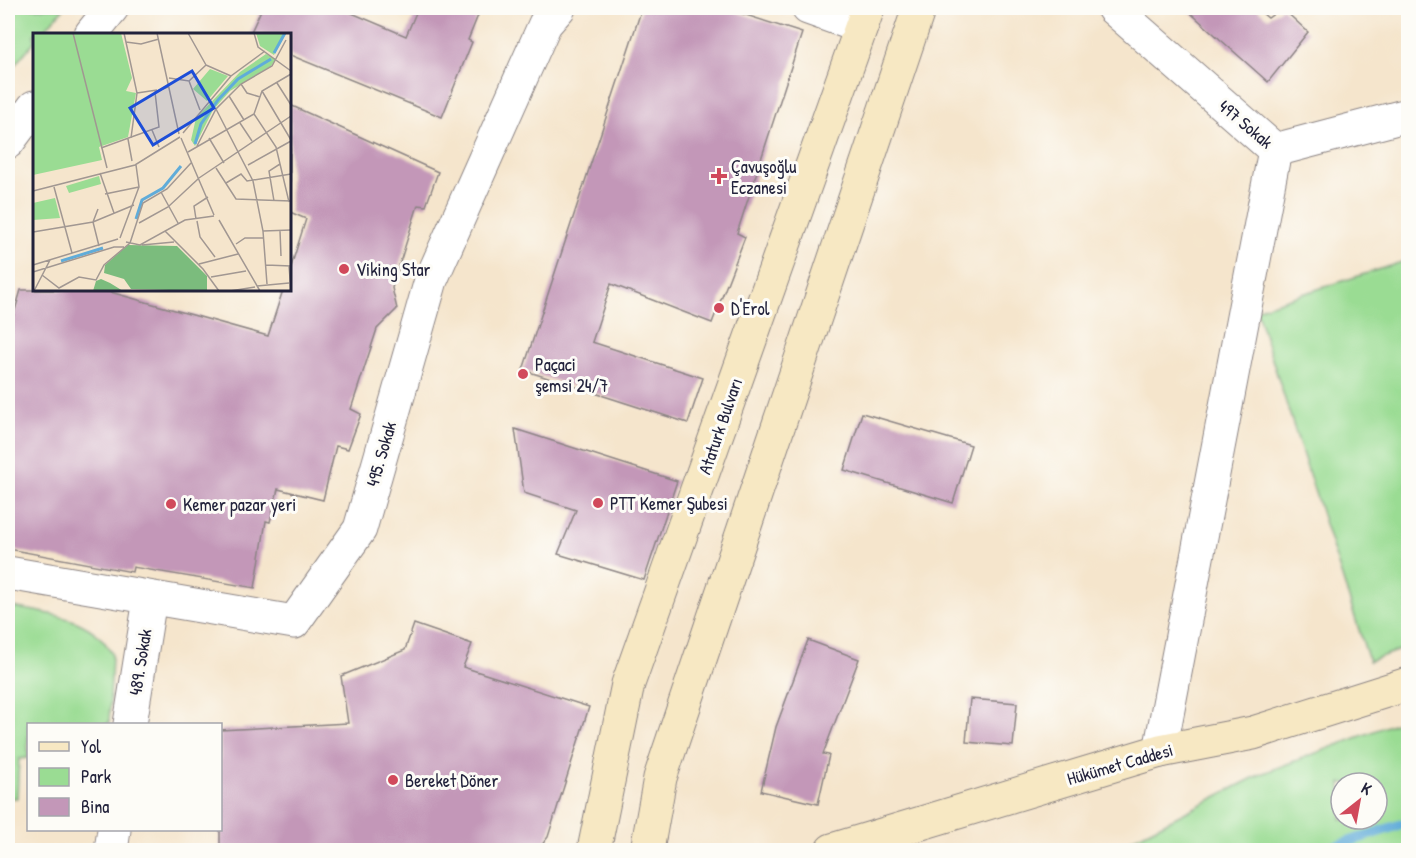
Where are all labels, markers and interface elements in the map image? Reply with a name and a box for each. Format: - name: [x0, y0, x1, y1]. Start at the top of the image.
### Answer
- inset map: [33, 33, 291, 291]
- street label: 497 Sokak: [1213, 94, 1279, 154]
- place label: Çavuşoğlu Eczanesi: [731, 154, 797, 200]
- marker: Çavuşoğlu Eczanesi: [712, 169, 726, 183]
- place label: Viking Star: [356, 257, 430, 282]
- marker: Viking Star: [337, 262, 351, 276]
- place label: D'Erol: [731, 296, 770, 321]
- marker: D'Erol: [712, 301, 726, 315]
- place label: Paçaci şemsi 24/7: [535, 352, 608, 398]
- marker: Paçaci şemsi 24/7: [516, 367, 530, 381]
- street label: Ataturk Bulvarı: [692, 375, 748, 477]
- street label: 495. Sokak: [360, 418, 402, 489]
- place label: PTT Kemer Şubesi: [610, 491, 728, 516]
- place label: Kemer pazar yeri: [183, 492, 296, 517]
- marker: PTT Kemer Şubesi: [591, 496, 605, 510]
- marker: Kemer pazar yeri: [164, 497, 178, 511]
- street label: 489. Sokak: [122, 627, 158, 697]
- legend: [27, 723, 222, 831]
- text: Yol: [81, 734, 101, 759]
- street label: Hükümet Caddesi: [1064, 737, 1176, 791]
- text: Park: [81, 764, 112, 789]
- place label: Bereket Döner: [405, 768, 498, 793]
- north arrow: [1329, 771, 1389, 831]
- marker: Bereket Döner: [386, 773, 400, 787]
- text: K: [1357, 777, 1377, 800]
- text: Bina: [81, 794, 109, 819]

